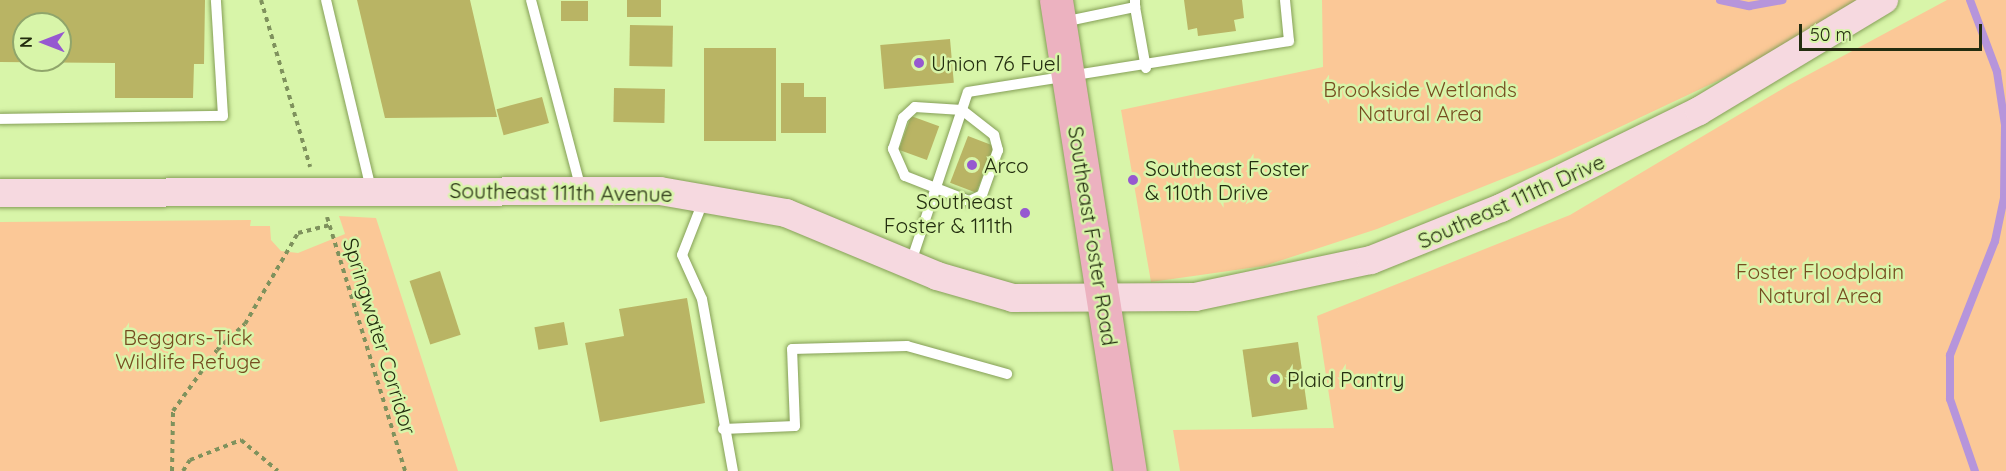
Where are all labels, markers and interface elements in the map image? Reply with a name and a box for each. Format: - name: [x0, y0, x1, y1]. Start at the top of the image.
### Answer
- north arrow: [12, 12, 72, 72]
- scale bar: [1802, 12, 1985, 50]
- text: 50 m: [1810, 23, 1852, 46]
- text: N: [16, 36, 36, 48]
- place label: Union 76 Fuel: [931, 50, 1061, 76]
- marker: Union 76 Fuel: [912, 56, 926, 70]
- park label: Brookside Wetlands Natural Area: [1323, 76, 1517, 126]
- street label: Southeast Foster Road: [1063, 125, 1123, 347]
- street label: Southeast 111th Drive: [1414, 149, 1608, 253]
- place label: Arco: [984, 152, 1029, 178]
- place label: Southeast Foster & 110th Drive: [1145, 155, 1309, 205]
- marker: Arco: [965, 158, 979, 172]
- marker: Southeast Foster & 110th Drive: [1126, 173, 1140, 187]
- street label: Southeast 111th Avenue: [449, 177, 673, 207]
- place label: Southeast Foster & 111th: [884, 188, 1013, 238]
- marker: Southeast Foster & 111th: [1018, 206, 1032, 220]
- street label: Springwater Corridor: [338, 235, 422, 437]
- park label: Foster Floodplain Natural Area: [1736, 258, 1904, 308]
- park label: Beggars-Tick Wildlife Refuge: [115, 324, 261, 374]
- place label: Plaid Pantry: [1287, 366, 1404, 392]
- marker: Plaid Pantry: [1268, 372, 1282, 386]

